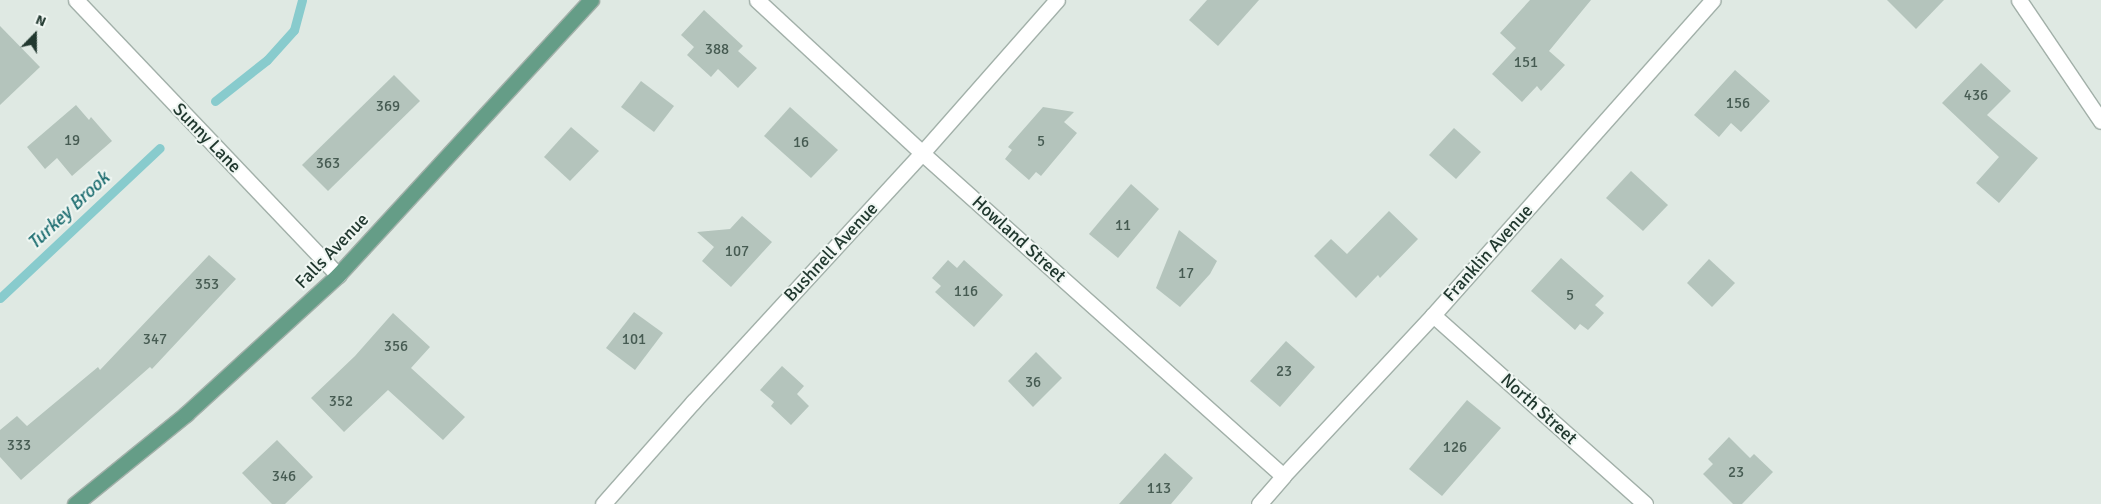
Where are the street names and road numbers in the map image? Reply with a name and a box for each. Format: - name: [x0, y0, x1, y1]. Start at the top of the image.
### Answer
- street label: Sunny Lane: [168, 99, 246, 177]
- street label: Howland Street: [968, 191, 1070, 287]
- street label: Bushnell Avenue: [779, 198, 883, 306]
- street label: Franklin Avenue: [1439, 200, 1537, 306]
- street label: Falls Avenue: [291, 209, 373, 293]
- street label: North Street: [1496, 369, 1582, 449]

